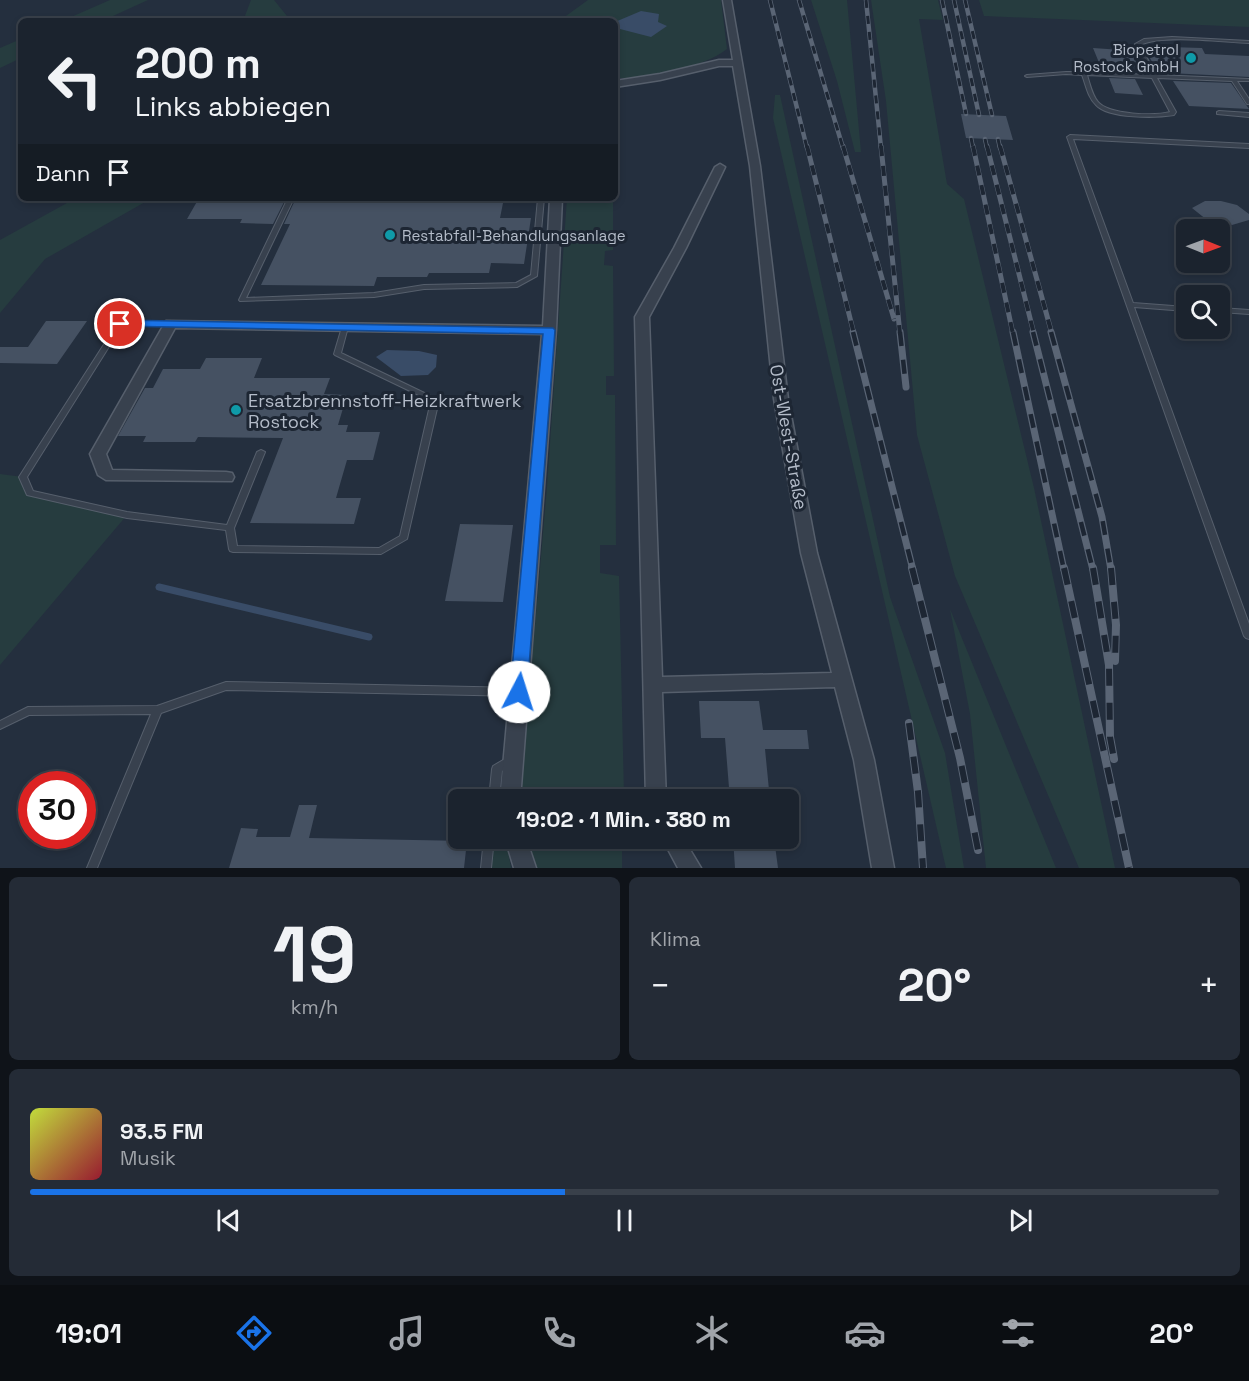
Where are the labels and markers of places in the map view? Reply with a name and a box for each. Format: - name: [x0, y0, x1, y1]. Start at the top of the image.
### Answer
- place label: Biopetrol Rostock GmbH: [1073, 40, 1179, 76]
- marker: Biopetrol Rostock GmbH: [1184, 51, 1198, 65]
- place label: Restabfall-Behandlungsanlage: [402, 226, 626, 245]
- marker: Restabfall-Behandlungsanlage: [383, 228, 397, 242]
- pin: [94, 298, 145, 349]
- place label: Ersatzbrennstoff-Heizkraftwerk Rostock: [248, 389, 522, 433]
- marker: Ersatzbrennstoff-Heizkraftwerk Rostock: [229, 403, 243, 417]

